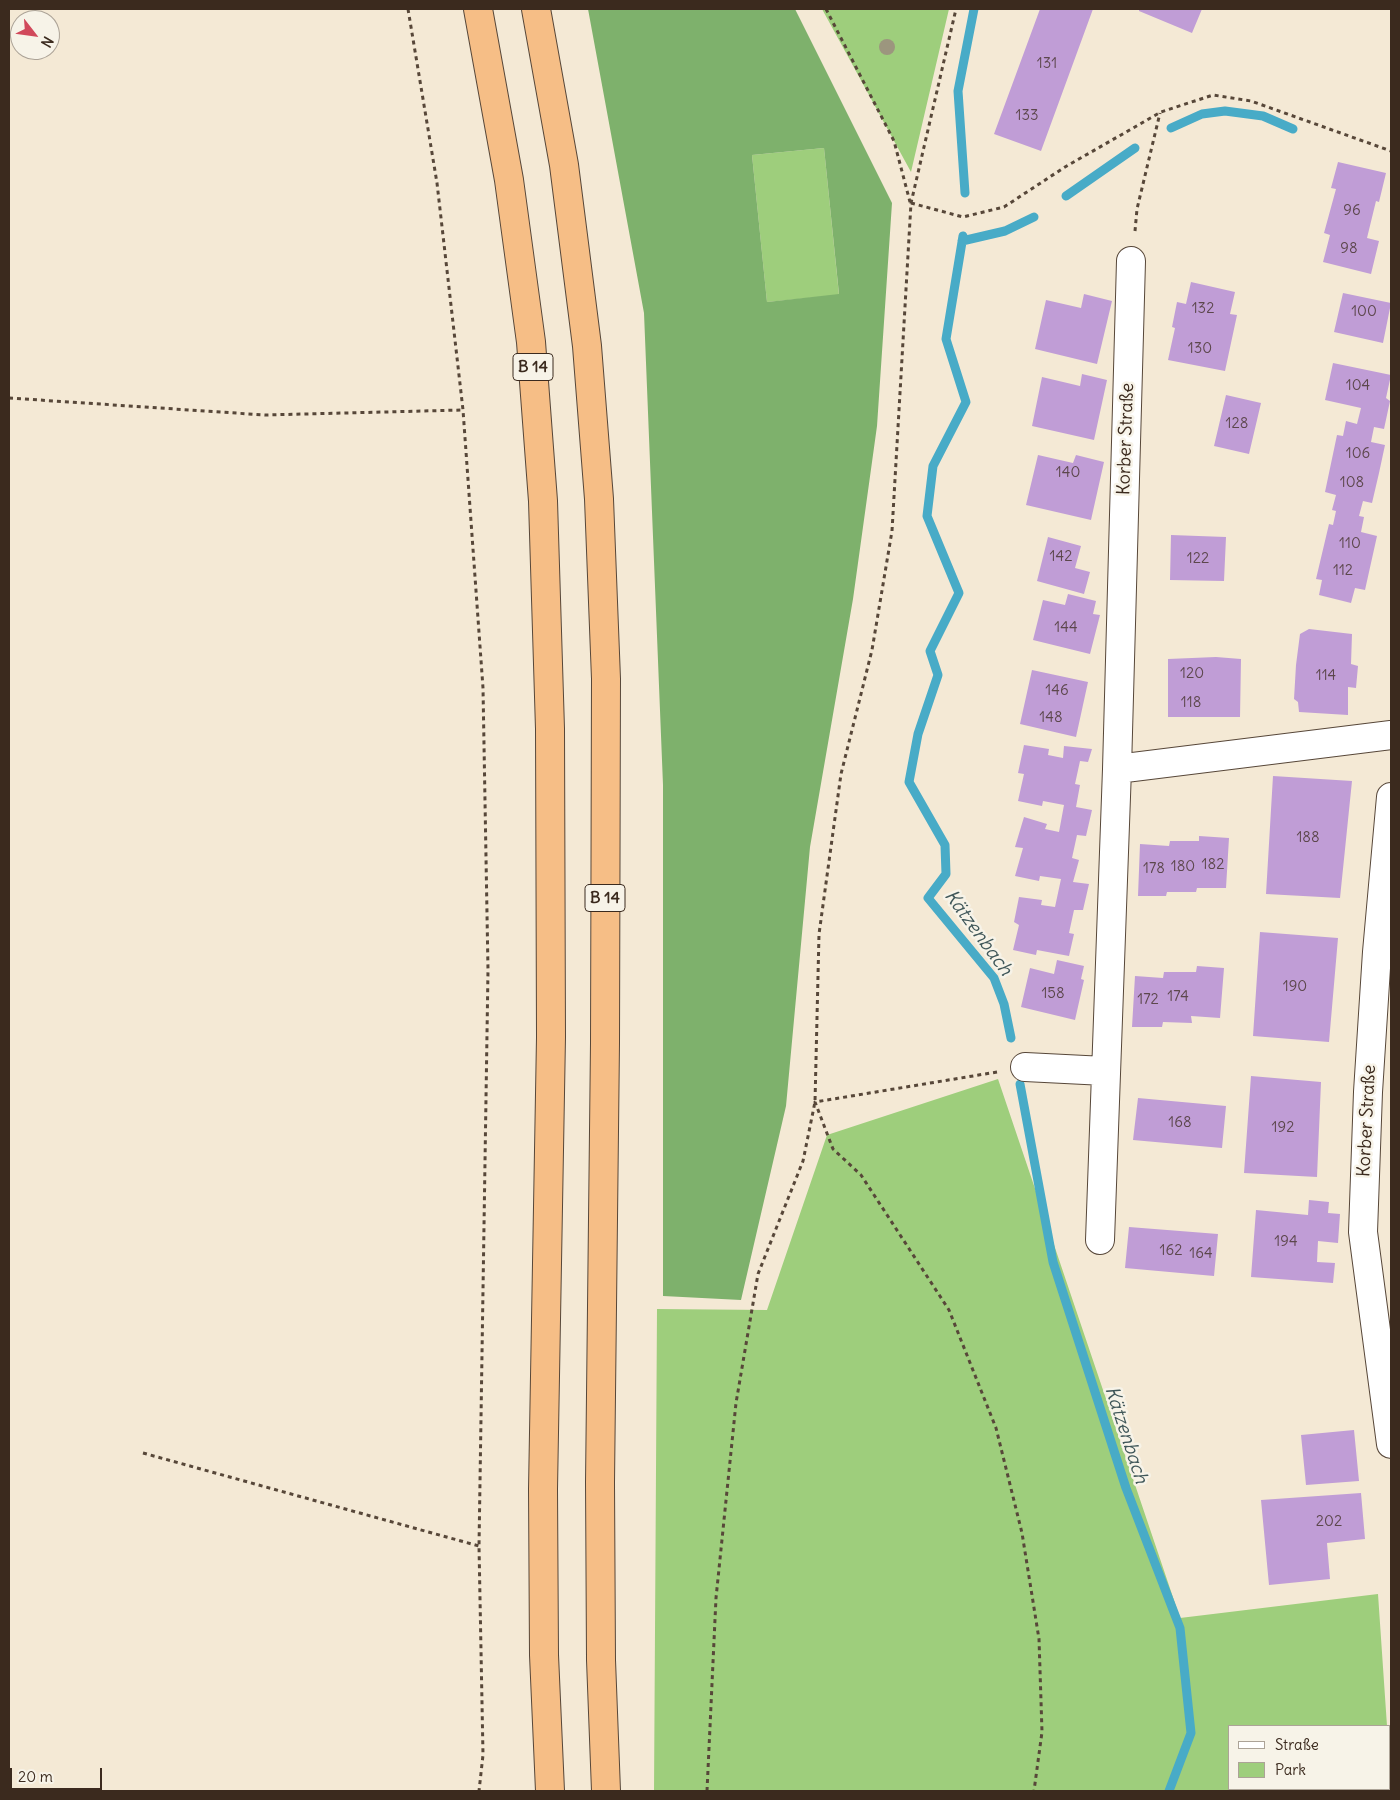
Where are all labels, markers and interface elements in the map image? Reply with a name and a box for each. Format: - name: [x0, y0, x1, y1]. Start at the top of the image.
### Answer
- north arrow: [10, 10, 60, 60]
- text: N: [37, 33, 57, 51]
- house number: 131: [1037, 55, 1057, 73]
- house number: 133: [1016, 107, 1038, 125]
- house number: 96: [1343, 202, 1361, 220]
- house number: 98: [1340, 240, 1358, 258]
- house number: 132: [1192, 300, 1214, 318]
- house number: 100: [1351, 303, 1377, 321]
- house number: 130: [1188, 340, 1212, 358]
- road number: B 14: [513, 354, 553, 381]
- house number: 104: [1346, 377, 1370, 395]
- street label: Korber Straße: [1113, 382, 1139, 496]
- house number: 128: [1226, 415, 1248, 433]
- house number: 106: [1346, 445, 1370, 463]
- house number: 140: [1056, 464, 1080, 482]
- house number: 108: [1340, 474, 1364, 492]
- house number: 110: [1339, 535, 1361, 553]
- house number: 142: [1050, 548, 1072, 566]
- house number: 122: [1187, 550, 1209, 568]
- house number: 112: [1333, 562, 1353, 580]
- house number: 144: [1054, 619, 1078, 637]
- house number: 120: [1180, 665, 1204, 683]
- house number: 114: [1316, 667, 1336, 685]
- house number: 146: [1045, 682, 1069, 700]
- house number: 118: [1181, 694, 1201, 712]
- house number: 148: [1039, 709, 1063, 727]
- house number: 188: [1296, 829, 1320, 847]
- house number: 182: [1202, 856, 1224, 874]
- house number: 180: [1171, 858, 1195, 876]
- house number: 178: [1143, 860, 1165, 878]
- road number: B 14: [585, 884, 625, 911]
- water label: Kätzenbach: [939, 886, 1017, 980]
- house number: 190: [1283, 978, 1307, 996]
- house number: 158: [1041, 985, 1065, 1003]
- house number: 174: [1167, 988, 1189, 1006]
- house number: 172: [1137, 991, 1159, 1009]
- street label: Korber Straße: [1353, 1064, 1381, 1178]
- house number: 168: [1168, 1114, 1192, 1132]
- house number: 192: [1272, 1119, 1294, 1137]
- house number: 194: [1274, 1233, 1298, 1251]
- house number: 162: [1160, 1242, 1182, 1260]
- house number: 164: [1189, 1245, 1213, 1263]
- water label: Kätzenbach: [1100, 1384, 1152, 1486]
- house number: 202: [1316, 1513, 1342, 1531]
- legend: [1228, 1725, 1390, 1790]
- text: Straße: [1275, 1735, 1319, 1754]
- scale bar: [12, 1758, 105, 1790]
- text: Park: [1275, 1760, 1306, 1779]
- text: 20 m: [18, 1767, 53, 1786]

